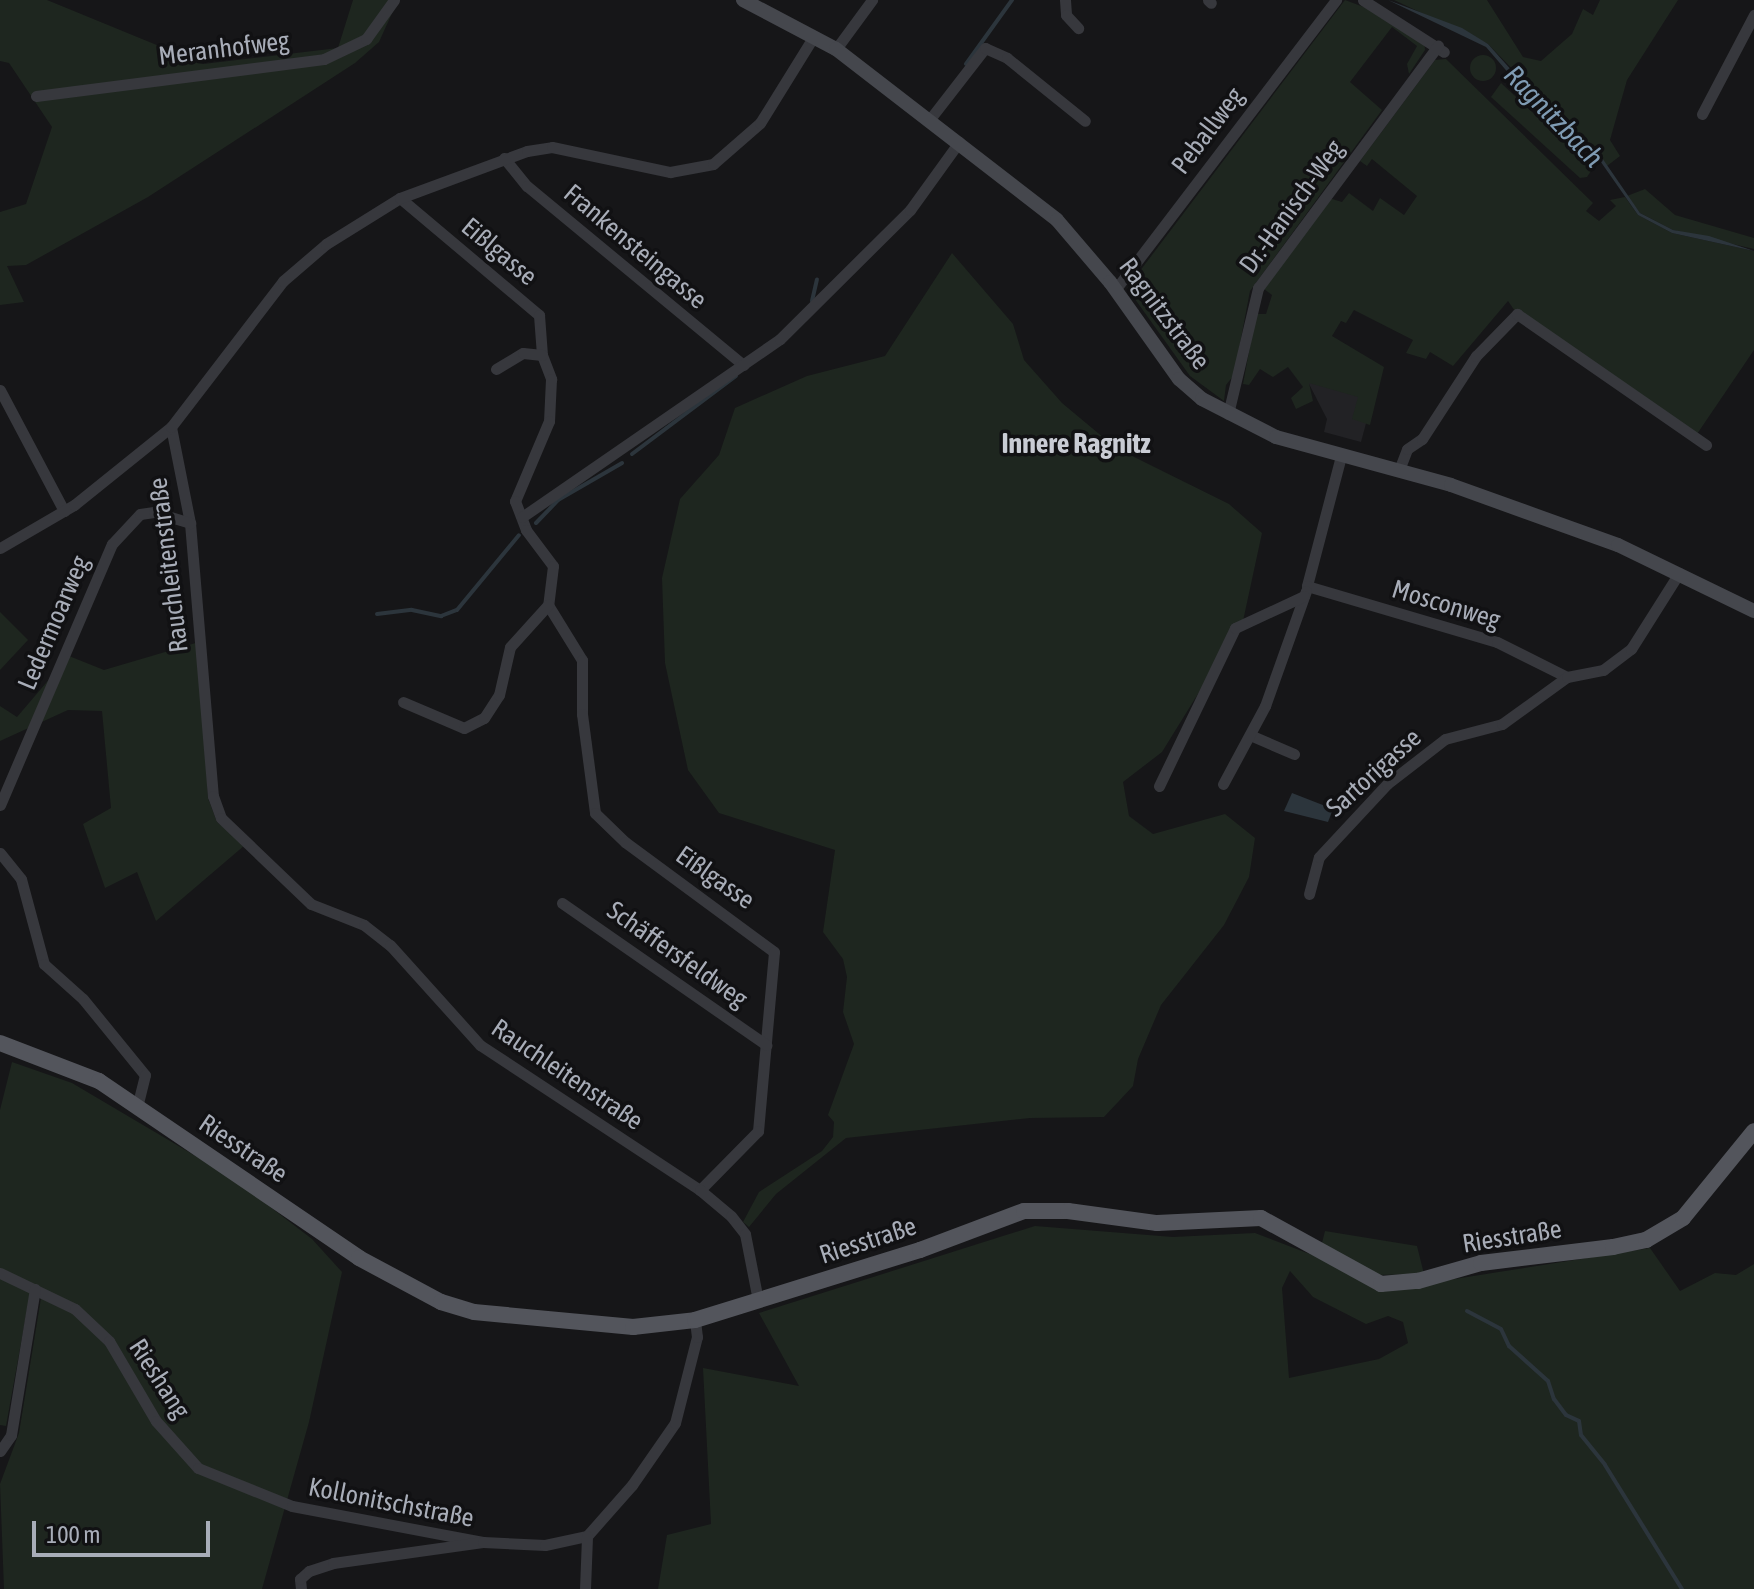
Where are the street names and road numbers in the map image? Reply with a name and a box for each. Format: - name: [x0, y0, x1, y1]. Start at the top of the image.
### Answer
- street label: Meranhofweg: [157, 26, 291, 72]
- street label: Peballweg: [1165, 81, 1251, 181]
- street label: Dr.-Hanisch-Weg: [1233, 134, 1351, 280]
- street label: Frankensteingasse: [557, 178, 713, 316]
- street label: Eißlgasse: [455, 212, 543, 292]
- street label: Ragnitzstraße: [1112, 252, 1216, 376]
- street label: Rauchleitenstraße: [143, 476, 195, 654]
- street label: Ledermoarweg: [12, 551, 96, 695]
- street label: Mosconweg: [1388, 574, 1504, 636]
- street label: Sartorigasse: [1320, 722, 1428, 824]
- street label: Eißlgasse: [670, 840, 760, 916]
- street label: Schäffersfeldweg: [601, 895, 753, 1015]
- street label: Rauchleitenstraße: [485, 1013, 649, 1137]
- street label: Riesstraße: [193, 1108, 293, 1190]
- street label: Riesstraße: [816, 1211, 920, 1271]
- street label: Riesstraße: [1460, 1214, 1564, 1260]
- street label: Rieshang: [122, 1333, 196, 1425]
- street label: Kollonitschstraße: [306, 1472, 476, 1534]

